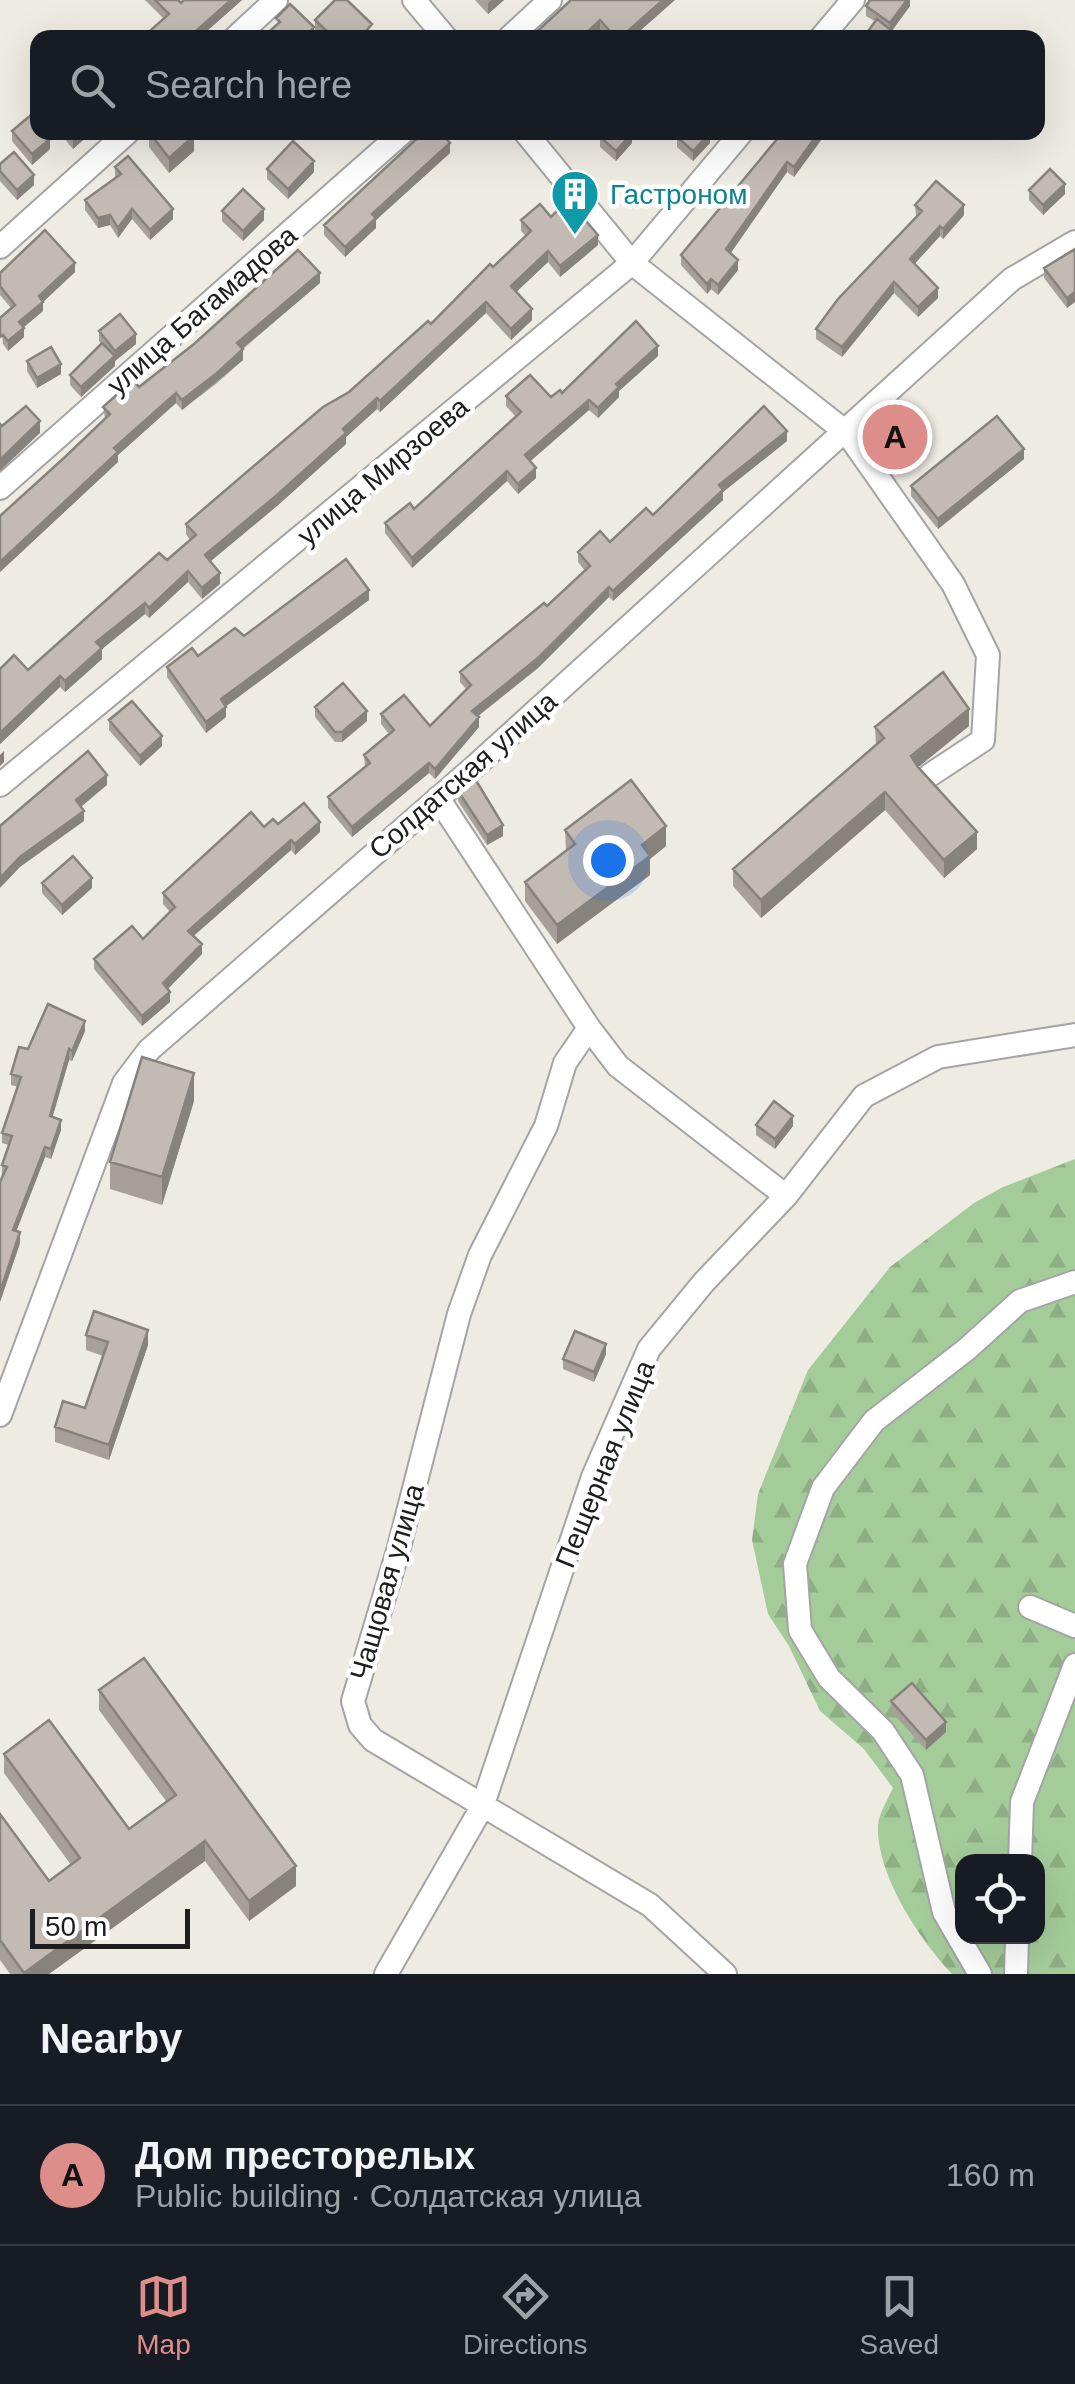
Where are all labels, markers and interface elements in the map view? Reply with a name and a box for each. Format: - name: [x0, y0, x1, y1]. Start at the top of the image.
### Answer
- search box: [30, 30, 1045, 140]
- icon: search: [65, 58, 120, 113]
- text: Search here: [145, 64, 352, 106]
- building icon: Гастроном: [549, 168, 601, 236]
- place label: Гастроном: [610, 179, 747, 210]
- street label: улица Багамадова: [101, 219, 303, 401]
- street label: улица Мирзоева: [292, 390, 475, 551]
- pin: A: [862, 400, 928, 474]
- street label: Солдатская улица: [363, 685, 563, 865]
- your location: [583, 835, 634, 886]
- street label: Пещерная улица: [549, 1356, 661, 1572]
- street label: Чащовая улица: [344, 1480, 430, 1684]
- map controls: [955, 1854, 1045, 1944]
- button: locate: [955, 1854, 1045, 1944]
- scale bar: [30, 1904, 190, 1948]
- text: 50 m: [45, 1911, 107, 1942]
- text: Nearby: [40, 2015, 182, 2062]
- text: Дом престорелых: [135, 2135, 475, 2177]
- text: A: [61, 2157, 84, 2193]
- text: 160 m: [946, 2157, 1035, 2193]
- text: Public building · Солдатская улица: [135, 2178, 641, 2214]
- tab: Map: [136, 2269, 191, 2361]
- tab: Directions: [463, 2269, 588, 2361]
- tab: Saved: [860, 2269, 939, 2361]

